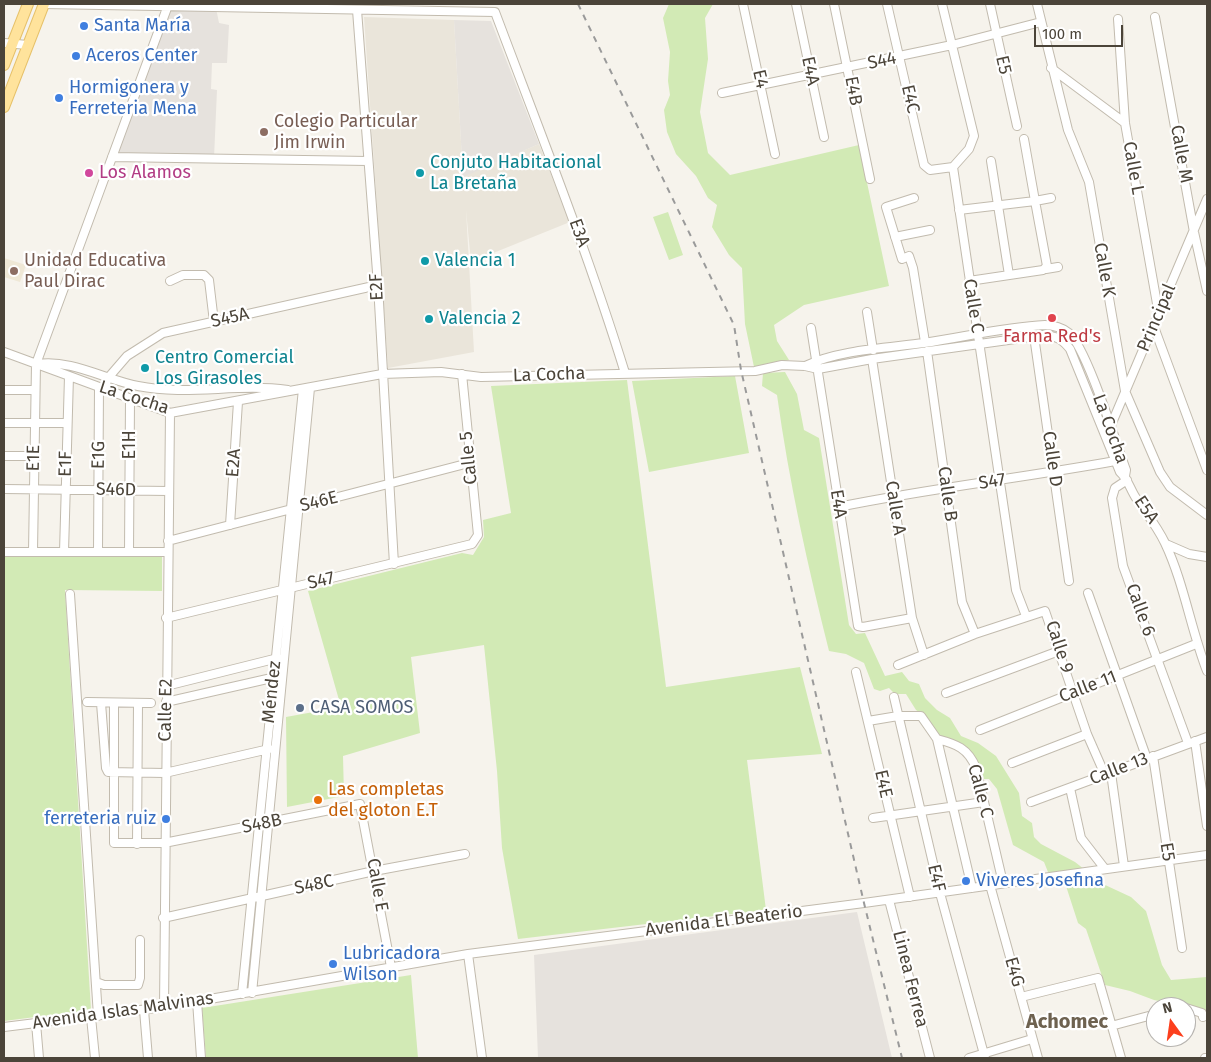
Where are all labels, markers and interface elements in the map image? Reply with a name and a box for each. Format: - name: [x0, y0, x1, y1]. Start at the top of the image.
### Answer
- place label: Santa María: [94, 15, 191, 37]
- scale bar: [1036, 15, 1125, 47]
- marker: Santa María: [78, 20, 90, 32]
- text: 100 m: [1042, 25, 1082, 43]
- place label: Aceros Center: [86, 45, 198, 67]
- street label: S44: [866, 47, 898, 75]
- marker: Aceros Center: [70, 50, 82, 62]
- street label: E5: [990, 53, 1016, 77]
- street label: E4A: [796, 55, 824, 87]
- street label: E4: [747, 67, 773, 91]
- street label: E4B: [840, 74, 866, 108]
- place label: Hormigonera y Ferreteria Mena: [69, 77, 197, 120]
- street label: E4C: [896, 83, 924, 115]
- marker: Hormigonera y Ferreteria Mena: [53, 92, 65, 104]
- place label: Colegio Particular Jim Irwin: [274, 111, 418, 154]
- street label: Calle M: [1165, 123, 1197, 185]
- marker: Colegio Particular Jim Irwin: [258, 126, 270, 138]
- street label: Calle L: [1118, 140, 1148, 196]
- place label: Conjuto Habitacional La Bretaña: [430, 152, 601, 194]
- place label: Los Alamos: [99, 162, 191, 184]
- marker: Los Alamos: [83, 167, 95, 179]
- marker: Conjuto Habitacional La Bretaña: [414, 167, 426, 179]
- street label: E3A: [564, 216, 594, 250]
- street label: Calle K: [1089, 241, 1119, 299]
- place label: Unidad Educativa Paul Dirac: [24, 250, 166, 292]
- place label: Valencia 1: [435, 250, 515, 272]
- marker: Valencia 1: [419, 255, 431, 267]
- marker: Unidad Educativa Paul Dirac: [8, 265, 20, 277]
- street label: E2F: [365, 273, 389, 301]
- street label: Calle C: [958, 277, 988, 335]
- street label: Principal: [1133, 281, 1181, 355]
- street label: S45A: [209, 303, 251, 333]
- place label: Valencia 2: [439, 308, 521, 330]
- marker: Farma Red's: [1046, 312, 1058, 324]
- marker: Valencia 2: [423, 313, 435, 325]
- place label: Farma Red's: [1003, 326, 1101, 348]
- place label: Centro Comercial Los Girasoles: [155, 347, 294, 389]
- marker: Centro Comercial Los Girasoles: [139, 362, 151, 374]
- street label: La Cocha: [512, 363, 586, 387]
- street label: La Cocha: [96, 377, 172, 419]
- street label: La Cocha: [1087, 391, 1133, 467]
- street label: E1H: [119, 430, 141, 460]
- street label: Calle 5: [455, 430, 483, 486]
- street label: Calle D: [1037, 430, 1067, 488]
- street label: E1G: [88, 441, 110, 469]
- street label: E1E: [23, 445, 45, 471]
- street label: E2A: [222, 448, 246, 478]
- street label: E1F: [55, 451, 77, 477]
- street label: Calle B: [932, 465, 962, 523]
- street label: S47: [977, 469, 1007, 495]
- street label: S46D: [96, 479, 136, 501]
- street label: Calle A: [880, 479, 910, 537]
- street label: S46E: [298, 487, 340, 517]
- street label: E4A: [825, 488, 851, 520]
- street label: E5A: [1129, 492, 1163, 528]
- street label: S47: [305, 567, 337, 595]
- street label: Calle 6: [1121, 581, 1159, 639]
- street label: Calle 9: [1040, 618, 1078, 676]
- street label: Méndez: [258, 660, 286, 724]
- street label: Calle 11: [1056, 666, 1120, 708]
- street label: Calle E2: [155, 678, 177, 742]
- place label: CASA SOMOS: [310, 697, 413, 719]
- marker: CASA SOMOS: [294, 702, 306, 714]
- street label: Calle 13: [1087, 748, 1151, 790]
- street label: Calle C: [962, 762, 998, 820]
- street label: E4E: [869, 768, 897, 800]
- place label: Las completas del gloton E.T: [328, 779, 444, 822]
- marker: Las completas del gloton E.T: [312, 794, 324, 806]
- place label: ferreteria ruiz: [44, 808, 156, 830]
- street label: S48B: [240, 809, 284, 839]
- marker: ferreteria ruiz: [160, 813, 172, 825]
- street label: E5: [1155, 841, 1179, 863]
- street label: Calle E: [362, 856, 392, 914]
- street label: E4F: [922, 862, 950, 894]
- street label: S48C: [292, 870, 336, 900]
- place label: Viveres Josefina: [976, 870, 1104, 892]
- marker: Viveres Josefina: [960, 875, 972, 887]
- street label: Avenida El Beaterio: [644, 901, 804, 941]
- street label: Linea Ferrea: [887, 928, 933, 1030]
- place label: Lubricadora Wilson: [343, 943, 440, 986]
- street label: E4G: [999, 955, 1029, 989]
- marker: Lubricadora Wilson: [327, 958, 339, 970]
- street label: Avenida Islas Malvinas: [31, 988, 215, 1034]
- north arrow: [1146, 997, 1196, 1047]
- text: N: [1161, 999, 1174, 1017]
- district label: Achomec: [1026, 1010, 1108, 1034]

